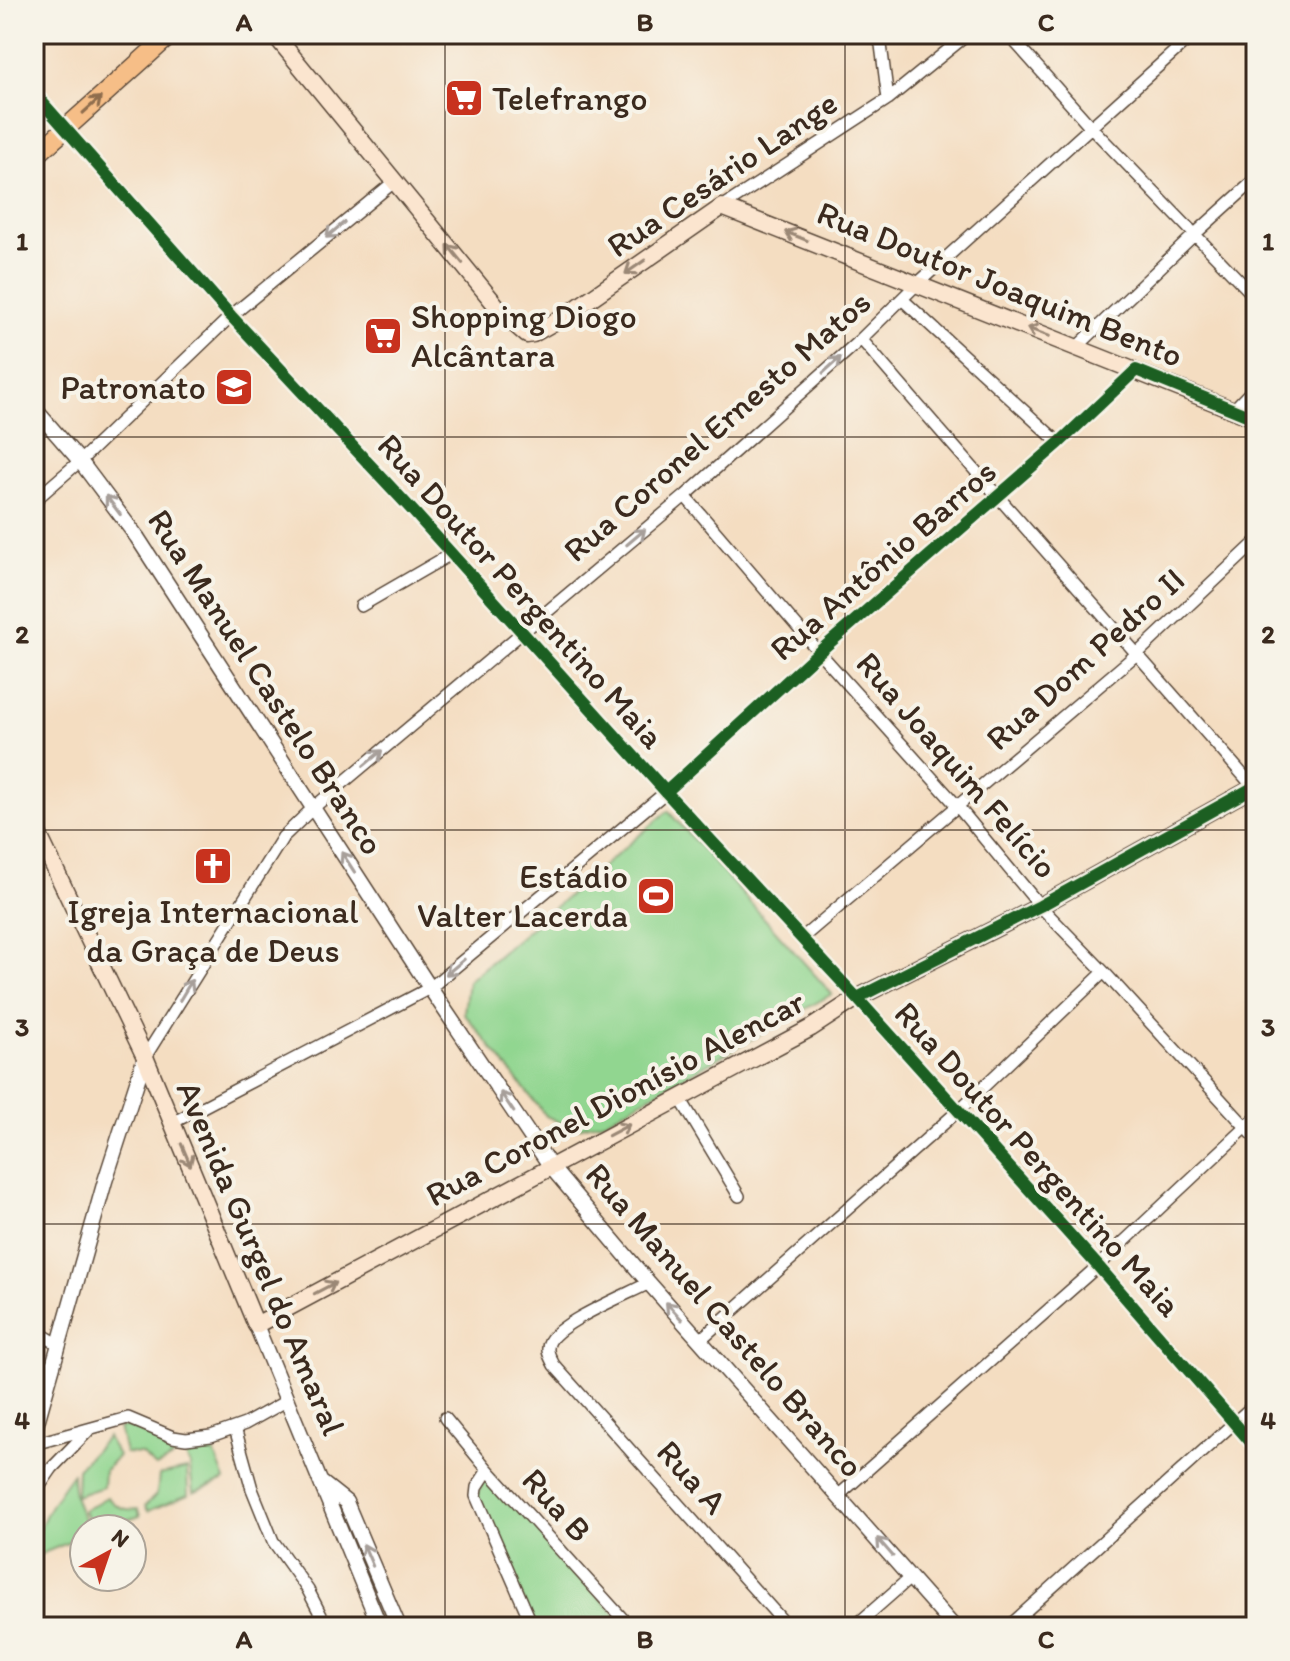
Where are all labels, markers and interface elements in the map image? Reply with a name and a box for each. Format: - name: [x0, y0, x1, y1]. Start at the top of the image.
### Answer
- text: A: [235, 6, 253, 38]
- text: B: [637, 6, 654, 38]
- text: C: [1038, 6, 1055, 38]
- supermarket icon: Telefrango: [443, 77, 485, 119]
- place label: Telefrango: [492, 78, 648, 119]
- street label: Rua Cesário Lange: [599, 82, 845, 266]
- one-way arrow: [81, 96, 101, 114]
- street label: Rua Doutor Joaquim Bento: [811, 192, 1189, 376]
- one-way arrow: [326, 221, 346, 239]
- text: 1: [16, 225, 28, 257]
- text: 1: [1262, 225, 1274, 257]
- one-way arrow: [784, 228, 809, 242]
- one-way arrow: [446, 244, 464, 265]
- one-way arrow: [624, 259, 646, 275]
- street label: Rua Coronel Ernesto Matos: [555, 281, 879, 571]
- place label: Shopping Diogo Alcântara: [411, 296, 637, 376]
- supermarket icon: Shopping Diogo Alcântara: [362, 315, 404, 357]
- one-way arrow: [1026, 323, 1051, 338]
- one-way arrow: [821, 357, 841, 375]
- school or university icon: Patronato: [213, 366, 255, 408]
- place label: Patronato: [60, 367, 206, 408]
- street label: Rua Doutor Pergentino Maia: [369, 425, 673, 757]
- street label: Rua Antônio Barros: [761, 451, 1005, 669]
- one-way arrow: [105, 495, 122, 516]
- street label: Rua Manuel Castelo Branco: [139, 502, 393, 862]
- one-way arrow: [626, 528, 646, 546]
- street label: Rua Dom Pedro II: [977, 559, 1193, 759]
- text: 2: [15, 618, 29, 650]
- text: 2: [1261, 618, 1275, 650]
- street label: Rua Joaquim Felício: [847, 643, 1067, 887]
- one-way arrow: [362, 749, 383, 767]
- church icon: Igreja Internacional da Graça de Deus: [192, 845, 234, 887]
- one-way arrow: [340, 851, 356, 874]
- place label: Estádio Valter Lacerda: [417, 856, 628, 936]
- sports icon: Estádio Valter Lacerda: [635, 875, 677, 917]
- place label: Igreja Internacional da Graça de Deus: [67, 891, 359, 971]
- one-way arrow: [445, 958, 466, 976]
- one-way arrow: [178, 980, 194, 1002]
- street label: Rua Coronel Dionísio Alencar: [419, 980, 812, 1215]
- street label: Rua Doutor Pergentino Maia: [886, 993, 1190, 1325]
- text: 3: [15, 1011, 29, 1043]
- text: 3: [1261, 1011, 1275, 1043]
- street label: Avenida Gurgel do Amaral: [168, 1075, 354, 1442]
- one-way arrow: [499, 1092, 515, 1114]
- one-way arrow: [607, 1122, 631, 1138]
- one-way arrow: [179, 1142, 194, 1167]
- street label: Rua Manuel Castelo Branco: [577, 1154, 873, 1486]
- one-way arrow: [313, 1280, 336, 1296]
- one-way arrow: [665, 1302, 683, 1322]
- text: 4: [14, 1404, 30, 1436]
- text: 4: [1260, 1404, 1276, 1436]
- street label: Rua A: [648, 1432, 736, 1523]
- street label: Rua B: [513, 1460, 601, 1550]
- north arrow: [68, 1513, 148, 1593]
- text: N: [106, 1523, 135, 1553]
- one-way arrow: [876, 1537, 894, 1557]
- one-way arrow: [360, 1543, 375, 1568]
- text: A: [235, 1623, 253, 1655]
- text: B: [637, 1623, 654, 1655]
- text: C: [1038, 1623, 1055, 1655]

